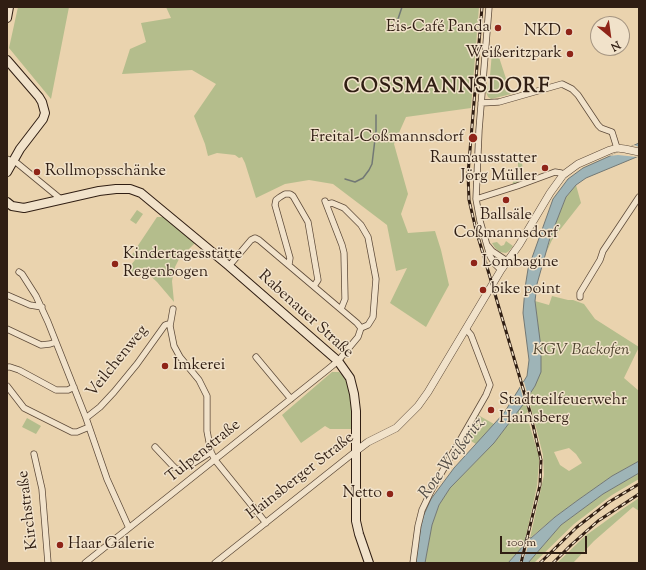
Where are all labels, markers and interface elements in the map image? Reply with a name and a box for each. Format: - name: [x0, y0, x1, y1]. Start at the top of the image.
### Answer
- north arrow: [590, 16, 630, 56]
- place label: Eis-Café Panda: [386, 18, 490, 38]
- place label: NKD: [524, 22, 561, 42]
- marker: Eis-Café Panda: [493, 23, 503, 33]
- marker: NKD: [564, 27, 574, 37]
- text: N: [608, 36, 623, 55]
- place label: Weißeritzpark: [465, 44, 562, 64]
- marker: Weißeritzpark: [565, 49, 575, 59]
- district label: COSSMANNSDORF: [344, 77, 550, 101]
- place label: Freital-Coßmannsdorf: [310, 128, 464, 148]
- marker: Freital-Coßmannsdorf: [467, 132, 479, 144]
- place label: Raumausstatter Jörg Müller: [430, 149, 537, 187]
- place label: Rollmopsschänke: [45, 162, 166, 182]
- marker: Raumausstatter Jörg Müller: [540, 163, 550, 173]
- marker: Rollmopsschänke: [32, 167, 42, 177]
- marker: Ballsäle Coßmannsdorf: [501, 195, 511, 205]
- place label: Ballsäle Coßmannsdorf: [454, 206, 558, 244]
- place label: Kindertagesstätte Regenbogen: [123, 245, 242, 283]
- place label: Lombagine: [482, 253, 558, 273]
- marker: Lombagine: [469, 258, 479, 268]
- marker: Kindertagesstätte Regenbogen: [110, 259, 120, 269]
- street label: Rabenauer Straße: [253, 267, 357, 363]
- place label: bike point: [491, 280, 561, 300]
- marker: bike point: [478, 285, 488, 295]
- street label: Veilchenweg: [83, 322, 153, 402]
- park label: KGV Backofen: [533, 341, 629, 361]
- place label: Imkerei: [173, 356, 225, 376]
- marker: Imkerei: [160, 361, 170, 371]
- place label: Stadtteilfeuerwehr Hainsberg: [499, 391, 627, 429]
- marker: Stadtteilfeuerwehr Hainsberg: [486, 405, 496, 415]
- water label: Rote Weißeritz: [416, 414, 490, 504]
- street label: Tulpenstraße: [163, 416, 245, 488]
- street label: Hainsberger Straße: [243, 429, 359, 525]
- street label: Kirchstraße: [15, 469, 43, 551]
- place label: Netto: [342, 484, 382, 504]
- marker: Netto: [385, 489, 395, 499]
- scale bar: [502, 528, 589, 554]
- text: 100 m: [507, 534, 536, 552]
- place label: Haar Galerie: [68, 535, 155, 555]
- marker: Haar Galerie: [55, 540, 65, 550]

